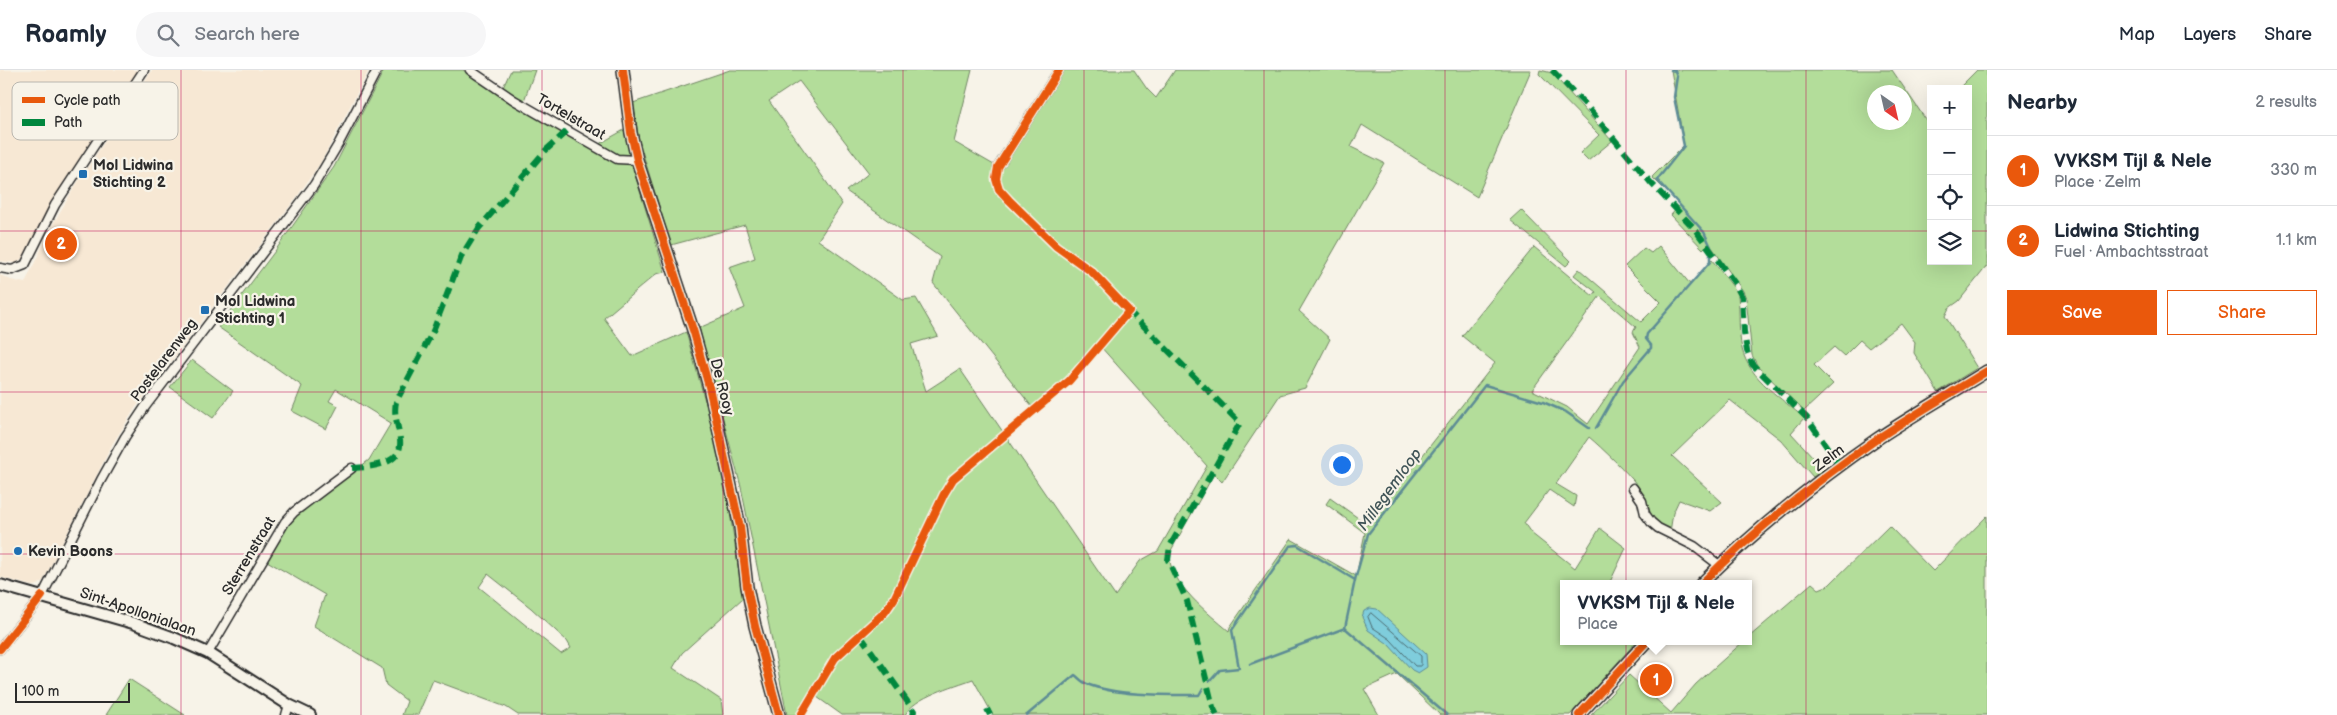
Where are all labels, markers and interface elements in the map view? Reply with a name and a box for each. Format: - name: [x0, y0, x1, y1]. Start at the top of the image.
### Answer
- search box: [136, 12, 486, 57]
- text: Roamly: [25, 20, 106, 49]
- icon: search: [154, 21, 182, 49]
- text: Search here: [194, 23, 300, 46]
- text: Map: [2119, 24, 2155, 45]
- text: Layers: [2183, 24, 2236, 45]
- text: Share: [2264, 24, 2312, 45]
- legend: [12, 82, 178, 140]
- north arrow: [1867, 85, 1912, 130]
- map controls: [1927, 85, 1972, 265]
- button: +: [1927, 85, 1972, 130]
- street label: Tortelstraat: [533, 90, 609, 145]
- text: Nearby: [2007, 90, 2077, 115]
- text: Cycle path: [54, 92, 121, 109]
- text: 2 results: [2255, 93, 2317, 112]
- text: Path: [54, 114, 82, 131]
- button: −: [1927, 130, 1972, 175]
- text: VVKSM Tijl & Nele: [2054, 150, 2212, 173]
- place label: Mol Lidwina Stichting 2: [93, 156, 173, 192]
- text: 1: [2020, 161, 2026, 180]
- text: 330 m: [2270, 161, 2317, 180]
- marker: Mol Lidwina Stichting 2: [77, 168, 89, 180]
- text: Place · Zelm: [2054, 173, 2141, 192]
- button: locate: [1927, 175, 1972, 220]
- button: layers: [1927, 220, 1972, 265]
- text: Lidwina Stichting: [2054, 220, 2199, 243]
- pin: 2: [45, 225, 77, 263]
- text: 2: [2018, 231, 2028, 250]
- text: 1.1 km: [2276, 231, 2317, 250]
- text: Fuel · Ambachtsstraat: [2054, 243, 2208, 262]
- button: Save: [2007, 290, 2157, 335]
- button: Share: [2167, 290, 2317, 335]
- place label: Mol Lidwina Stichting 1: [215, 292, 295, 328]
- marker: Mol Lidwina Stichting 1: [199, 304, 211, 316]
- street label: Postelarenweg: [126, 315, 202, 405]
- street label: De Rooy: [706, 357, 738, 418]
- street label: Zelm: [1809, 440, 1848, 476]
- water label: Millegemloop: [1354, 445, 1426, 535]
- your location: [1329, 452, 1355, 478]
- street label: Sterrenstraat: [218, 513, 280, 599]
- place label: Kevin Boons: [28, 542, 113, 561]
- marker: Kevin Boons: [12, 545, 24, 557]
- popup: [1560, 580, 1752, 645]
- street label: Sint-Apollonialaan: [77, 583, 199, 641]
- text: VVKSM Tijl & Nele: [1577, 592, 1735, 615]
- text: Place: [1577, 615, 1618, 634]
- pin: 1: [1640, 661, 1672, 699]
- scale bar: [15, 680, 130, 703]
- text: 100 m: [22, 683, 59, 700]

